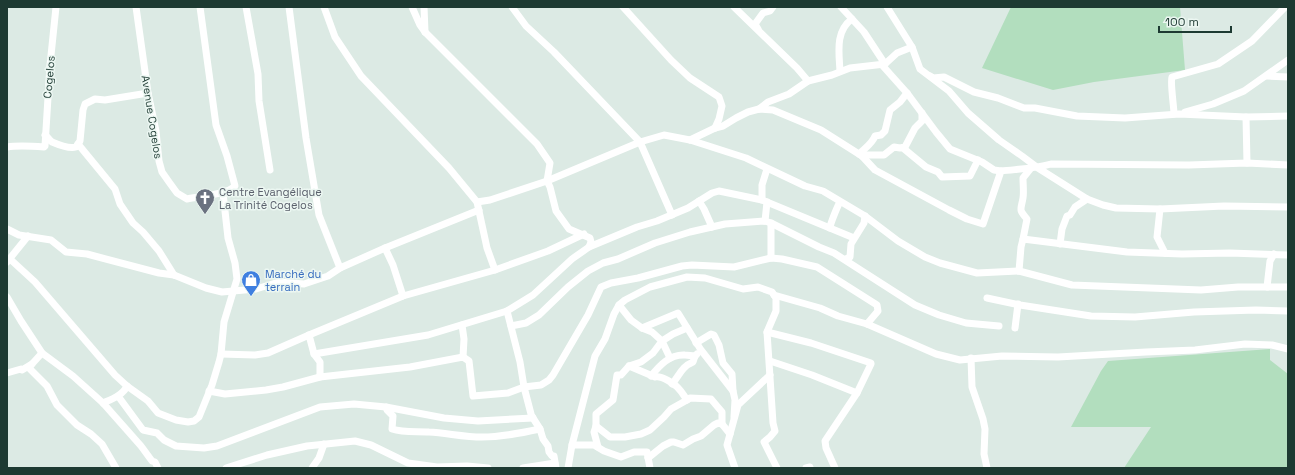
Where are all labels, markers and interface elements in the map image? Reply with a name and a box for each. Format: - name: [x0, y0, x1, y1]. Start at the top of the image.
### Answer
- scale bar: [1159, 8, 1231, 34]
- text: 100 m: [1165, 14, 1199, 30]
- street label: Cogelos: [40, 55, 58, 99]
- street label: Avenue Cogelos: [138, 74, 166, 160]
- place label: Centre Evangélique La Trinité Cogelos: [219, 185, 322, 212]
- church icon: Centre Evangélique La Trinité Cogelos: [194, 187, 216, 215]
- place label: Marché du terrain: [265, 267, 321, 294]
- shop icon: Marché du terrain: [240, 269, 262, 297]

